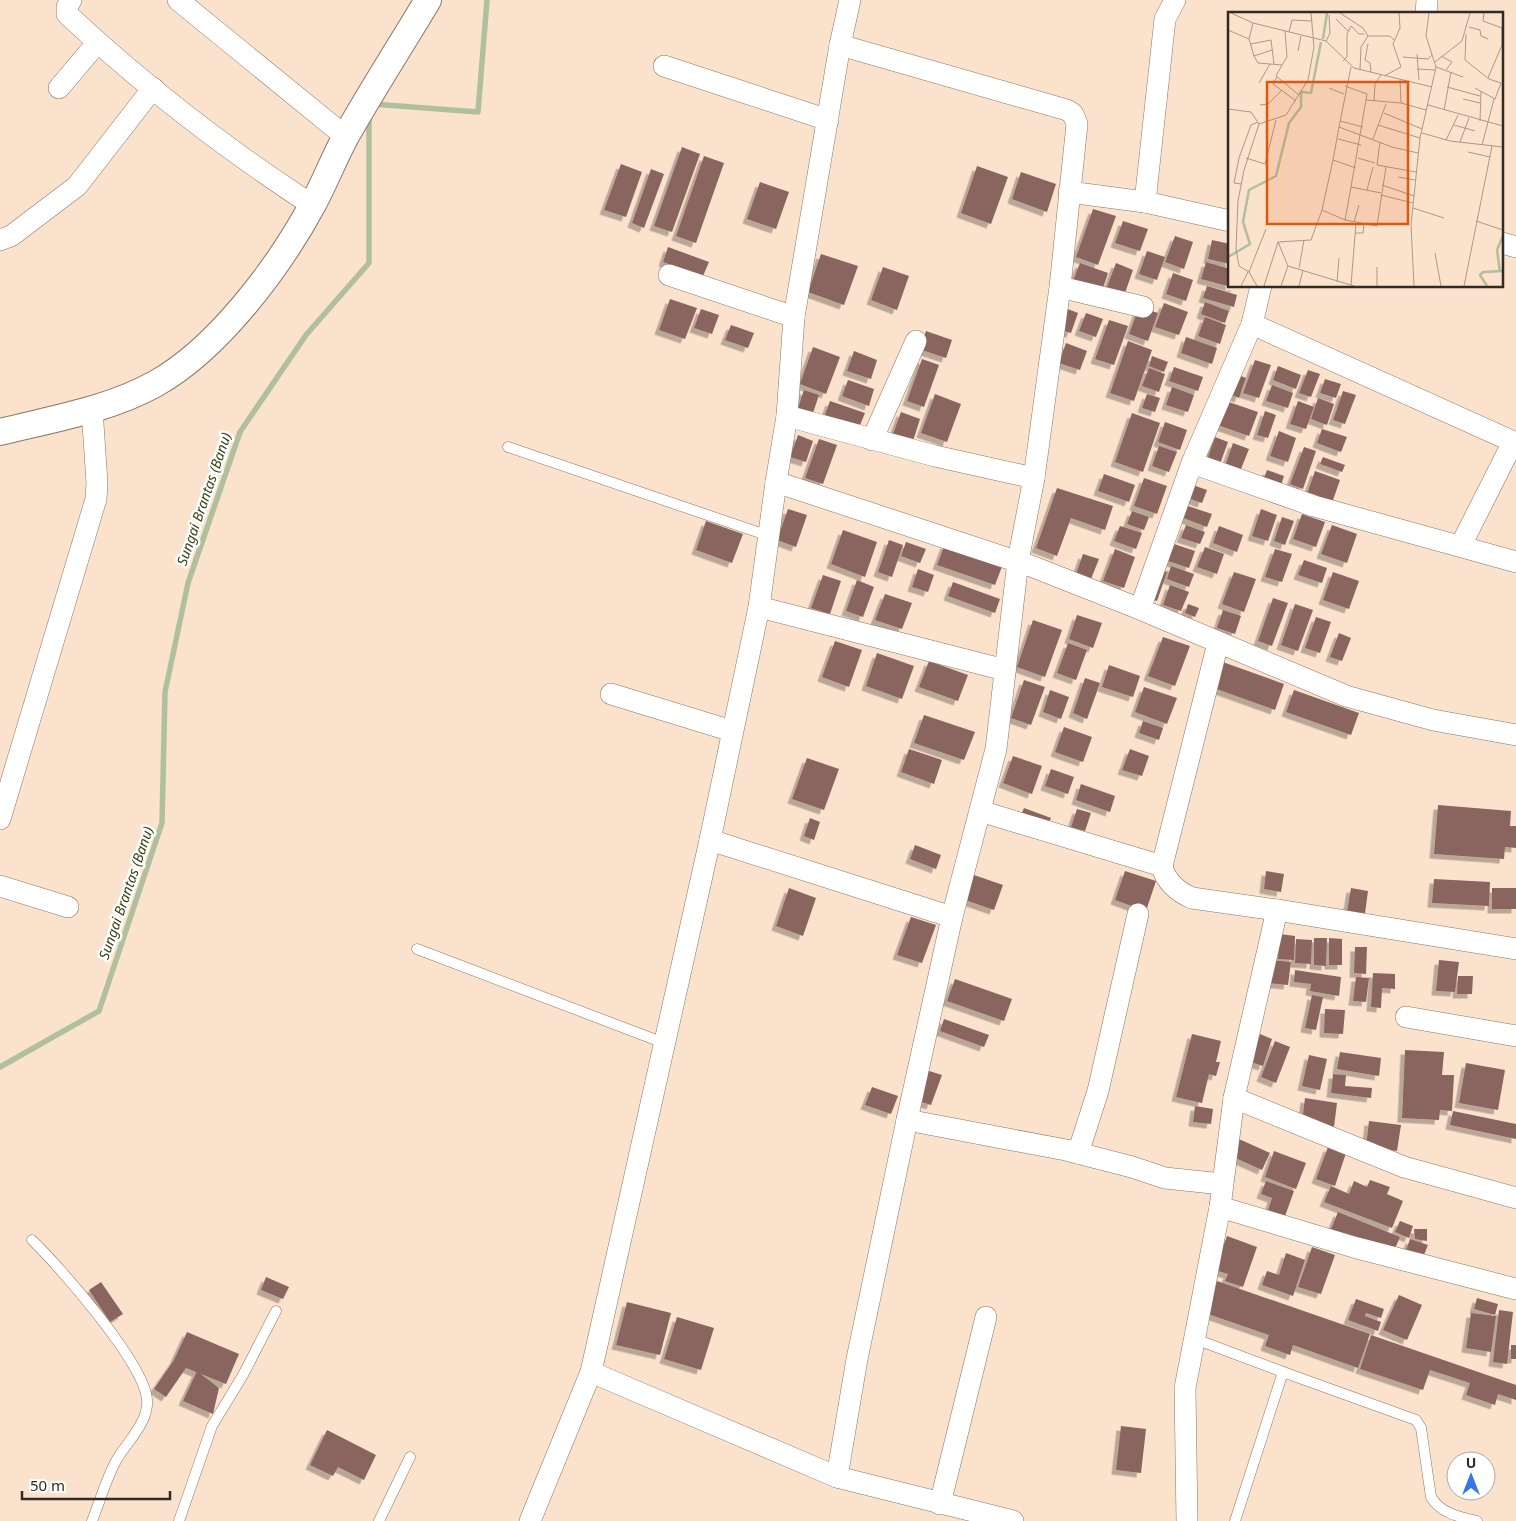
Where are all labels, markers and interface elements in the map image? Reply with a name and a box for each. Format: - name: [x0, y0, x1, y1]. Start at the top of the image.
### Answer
- inset map: [1228, 12, 1504, 288]
- water label: Sungai Brantas (Banu): [172, 430, 235, 568]
- water label: Sungai Brantas (Banu): [94, 824, 157, 962]
- north arrow: [1446, 1451, 1496, 1501]
- text: U: [1466, 1453, 1476, 1472]
- scale bar: [22, 1468, 170, 1500]
- text: 50 m: [30, 1475, 65, 1495]

